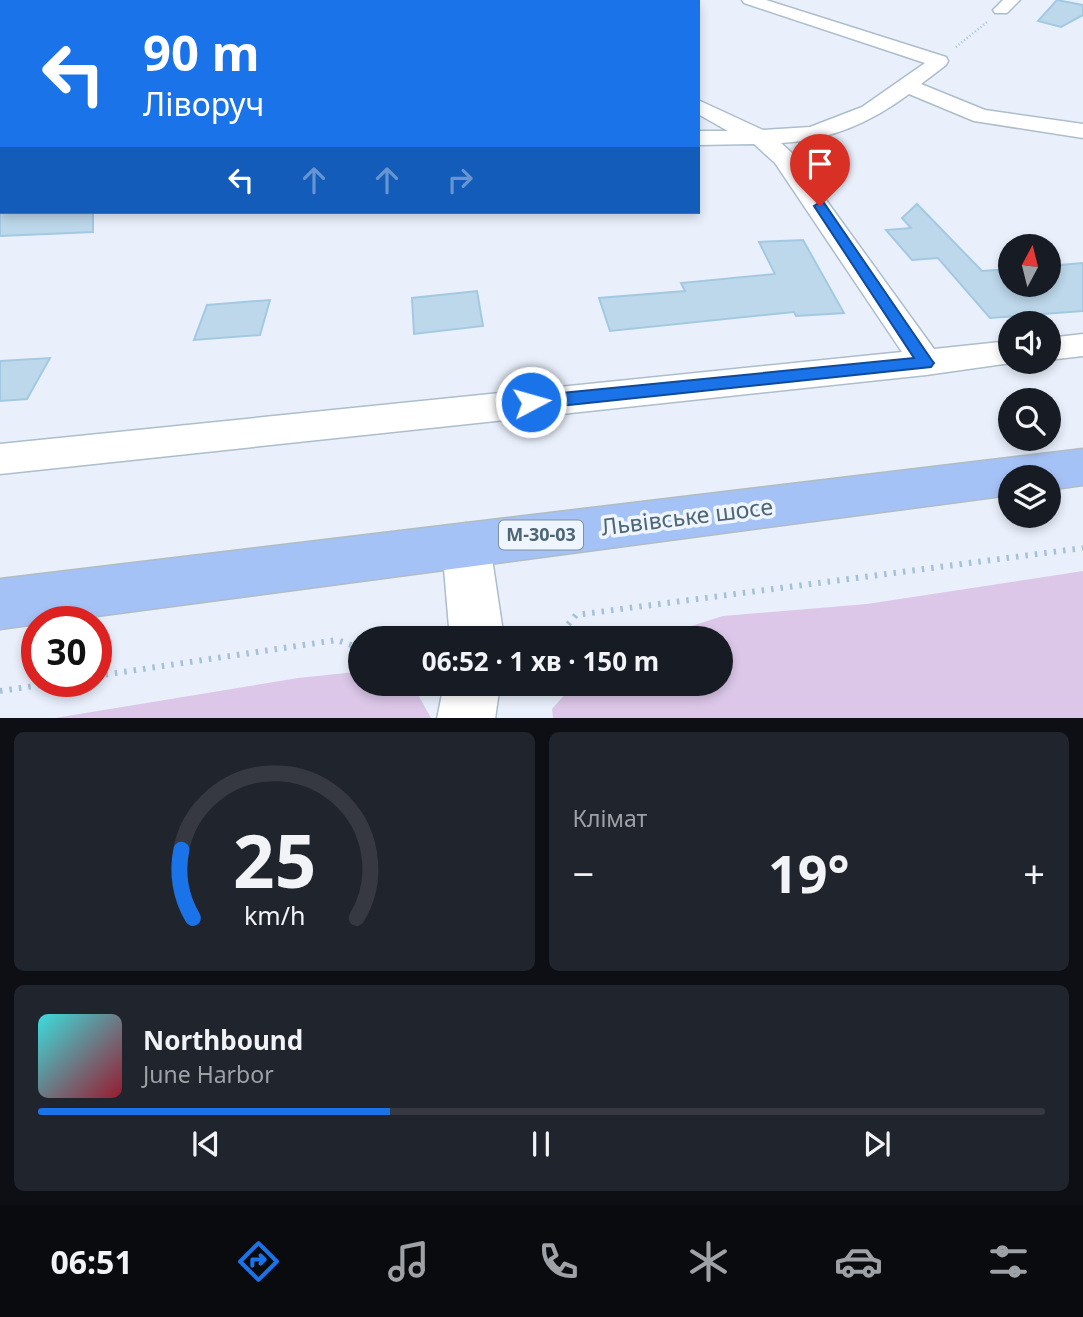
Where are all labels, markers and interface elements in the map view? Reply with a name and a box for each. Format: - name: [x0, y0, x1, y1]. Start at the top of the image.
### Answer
- text: 90 m: [143, 19, 260, 85]
- icon: left: [28, 28, 119, 119]
- text: Ліворуч: [143, 82, 264, 125]
- pin: [790, 134, 850, 206]
- icon: arrive: [801, 145, 839, 183]
- icon: left: [222, 161, 260, 199]
- icon: ahead: [295, 161, 333, 199]
- icon: ahead: [368, 161, 406, 199]
- icon: right: [441, 161, 479, 199]
- north arrow: [998, 234, 1060, 298]
- map controls: [998, 234, 1061, 528]
- button: sound: [998, 311, 1061, 374]
- position arrow: [494, 365, 568, 439]
- button: search: [998, 388, 1061, 451]
- button: layers: [998, 465, 1061, 528]
- street label: Львівське шосе: [599, 490, 775, 542]
- road number: М-30-03: [499, 520, 583, 550]
- speed limit sign: 30: [21, 606, 112, 697]
- text: 06:52 · 1 хв · 150 m: [422, 643, 659, 679]
- text: Клімат: [573, 802, 647, 834]
- text: 25: [233, 810, 316, 909]
- text: 19°: [768, 837, 850, 908]
- text: −: [573, 847, 594, 899]
- text: +: [1023, 847, 1045, 899]
- text: km/h: [243, 897, 305, 931]
- text: Northbound: [143, 1022, 303, 1058]
- text: June Harbor: [143, 1058, 274, 1090]
- icon: previous: [187, 1125, 225, 1163]
- icon: pause: [522, 1125, 560, 1163]
- icon: next: [858, 1125, 896, 1163]
- icon: directions: [234, 1237, 283, 1286]
- icon: music: [384, 1237, 433, 1286]
- icon: phone: [534, 1237, 583, 1286]
- icon: climate: [684, 1237, 733, 1286]
- icon: car: [834, 1237, 883, 1286]
- icon: filters: [984, 1237, 1033, 1286]
- text: 06:51: [50, 1240, 133, 1283]

